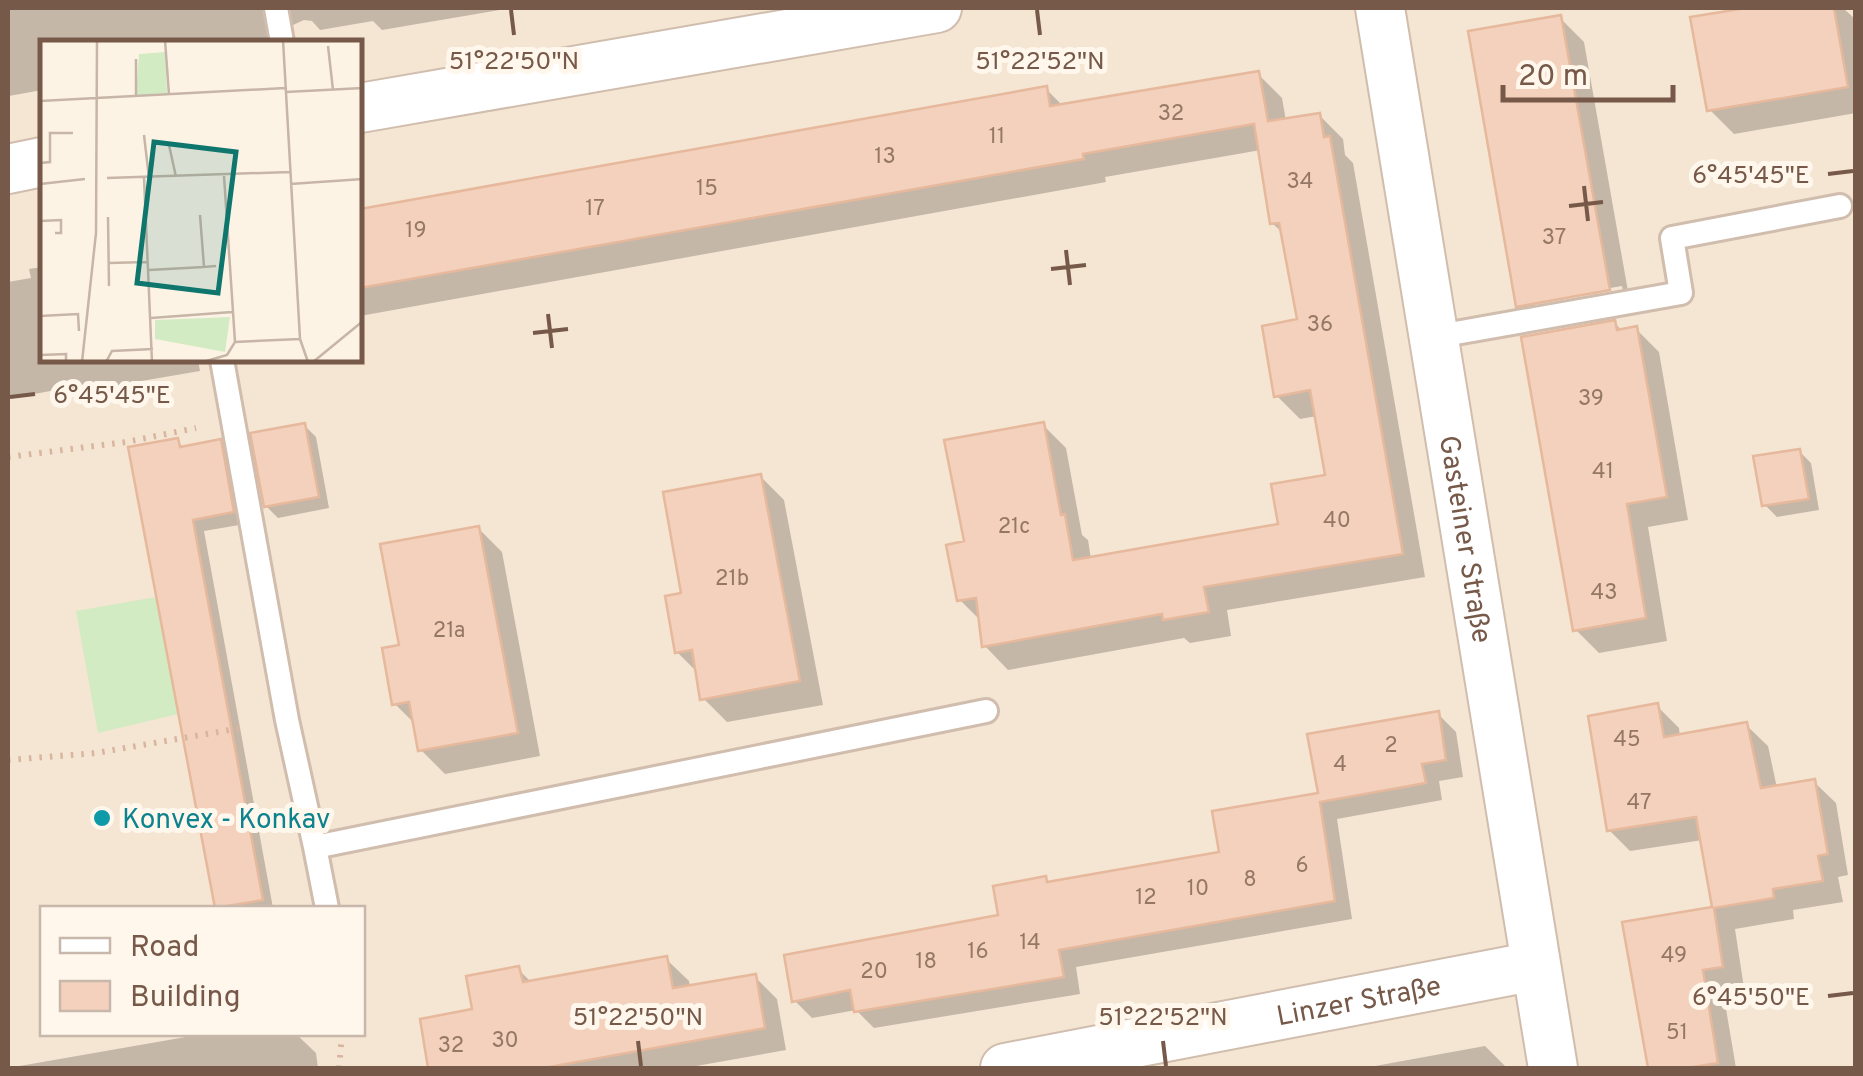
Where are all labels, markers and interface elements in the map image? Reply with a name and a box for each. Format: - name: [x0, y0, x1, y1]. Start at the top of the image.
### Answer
- inset map: [40, 40, 362, 362]
- scale bar: [1503, 40, 1673, 102]
- text: 51°22'50"N: [449, 47, 579, 79]
- text: 51°22'52"N: [975, 47, 1105, 79]
- text: 20 m: [1518, 59, 1588, 96]
- house number: 32: [1158, 101, 1184, 128]
- house number: 11: [989, 124, 1005, 151]
- house number: 13: [874, 144, 896, 171]
- text: 6°45'45"E: [1692, 161, 1810, 193]
- house number: 34: [1287, 169, 1313, 196]
- house number: 15: [696, 176, 718, 203]
- house number: 17: [585, 196, 605, 223]
- house number: 19: [405, 218, 427, 245]
- house number: 37: [1542, 225, 1566, 252]
- house number: 36: [1307, 312, 1333, 339]
- text: 6°45'45"E: [53, 381, 171, 413]
- house number: 39: [1578, 386, 1604, 413]
- street label: Gasteiner Straße: [1429, 433, 1498, 646]
- house number: 41: [1592, 459, 1614, 486]
- house number: 40: [1323, 508, 1351, 535]
- house number: 21c: [998, 514, 1030, 541]
- house number: 21b: [715, 566, 749, 593]
- house number: 43: [1591, 580, 1617, 607]
- house number: 21a: [433, 618, 465, 645]
- house number: 45: [1613, 727, 1641, 754]
- house number: 2: [1384, 733, 1398, 760]
- house number: 4: [1333, 752, 1347, 779]
- house number: 47: [1627, 790, 1651, 817]
- place label: Konvex - Konkav: [122, 803, 330, 839]
- marker: Konvex - Konkav: [91, 807, 113, 829]
- house number: 6: [1295, 853, 1309, 880]
- house number: 8: [1243, 867, 1257, 894]
- house number: 10: [1187, 876, 1209, 903]
- house number: 12: [1135, 885, 1157, 912]
- legend: [40, 906, 365, 1036]
- text: Road: [130, 930, 199, 967]
- house number: 14: [1019, 930, 1041, 957]
- house number: 16: [967, 939, 989, 966]
- house number: 49: [1661, 943, 1687, 970]
- house number: 18: [915, 949, 937, 976]
- house number: 20: [860, 959, 888, 986]
- street label: Linzer Straße: [1274, 969, 1444, 1036]
- text: Building: [130, 980, 241, 1017]
- text: 6°45'50"E: [1692, 983, 1810, 1015]
- text: 51°22'50"N: [573, 1003, 703, 1035]
- text: 51°22'52"N: [1098, 1003, 1228, 1035]
- house number: 51: [1666, 1020, 1688, 1047]
- house number: 30: [491, 1028, 519, 1055]
- house number: 32: [438, 1033, 464, 1060]

